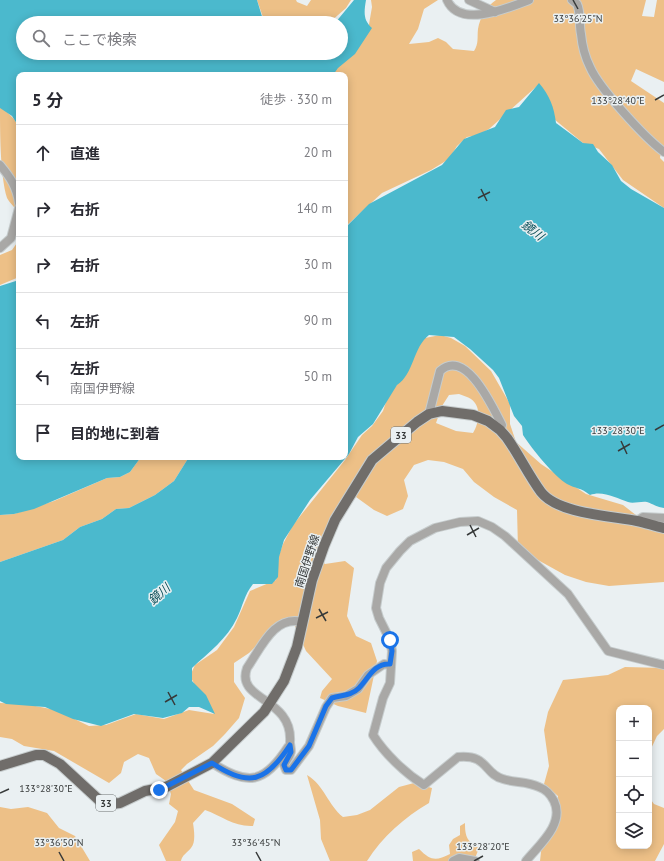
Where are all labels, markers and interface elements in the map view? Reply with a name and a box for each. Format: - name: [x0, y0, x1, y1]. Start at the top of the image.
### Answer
- text: 33°36'25"N: [553, 12, 603, 25]
- search box: [16, 16, 348, 60]
- icon: search: [30, 27, 52, 49]
- text: ここで検索: [62, 30, 137, 49]
- text: 5 分: [32, 89, 63, 111]
- text: 徒歩 · 330 m: [260, 91, 332, 108]
- text: 133°28'40"E: [591, 94, 645, 107]
- icon: ahead: [32, 142, 54, 164]
- text: 直進: [70, 144, 100, 163]
- text: 20 m: [304, 144, 332, 161]
- icon: right: [32, 198, 54, 220]
- text: 右折: [70, 200, 100, 219]
- text: 140 m: [297, 200, 332, 217]
- water label: 鏡川: [519, 217, 549, 245]
- icon: right: [32, 254, 54, 276]
- text: 右折: [70, 256, 100, 275]
- text: 30 m: [304, 256, 332, 273]
- icon: left: [32, 310, 54, 332]
- text: 左折: [70, 312, 100, 331]
- text: 90 m: [304, 312, 332, 329]
- text: 左折: [70, 359, 100, 378]
- icon: left: [32, 366, 54, 388]
- text: 50 m: [304, 368, 332, 385]
- text: 南国伊野線: [70, 380, 135, 397]
- icon: arrive: [32, 422, 54, 444]
- text: 目的地に到着: [70, 424, 160, 443]
- text: 133°28'30"E: [591, 424, 645, 437]
- road number: 33: [391, 427, 411, 443]
- street label: 南国伊野線: [292, 533, 322, 589]
- water label: 鏡川: [145, 579, 174, 608]
- route start: [381, 631, 399, 649]
- map controls: [616, 705, 652, 849]
- button: +: [616, 705, 652, 741]
- button: −: [616, 741, 652, 777]
- button: locate: [616, 777, 652, 813]
- route end: [150, 781, 168, 799]
- text: 133°28'30"E: [19, 782, 73, 795]
- road number: 33: [96, 795, 116, 811]
- button: layers: [616, 813, 652, 849]
- text: 33°36'50"N: [34, 836, 84, 849]
- text: 33°36'45"N: [231, 836, 281, 849]
- text: 133°28'20"E: [456, 840, 510, 853]

